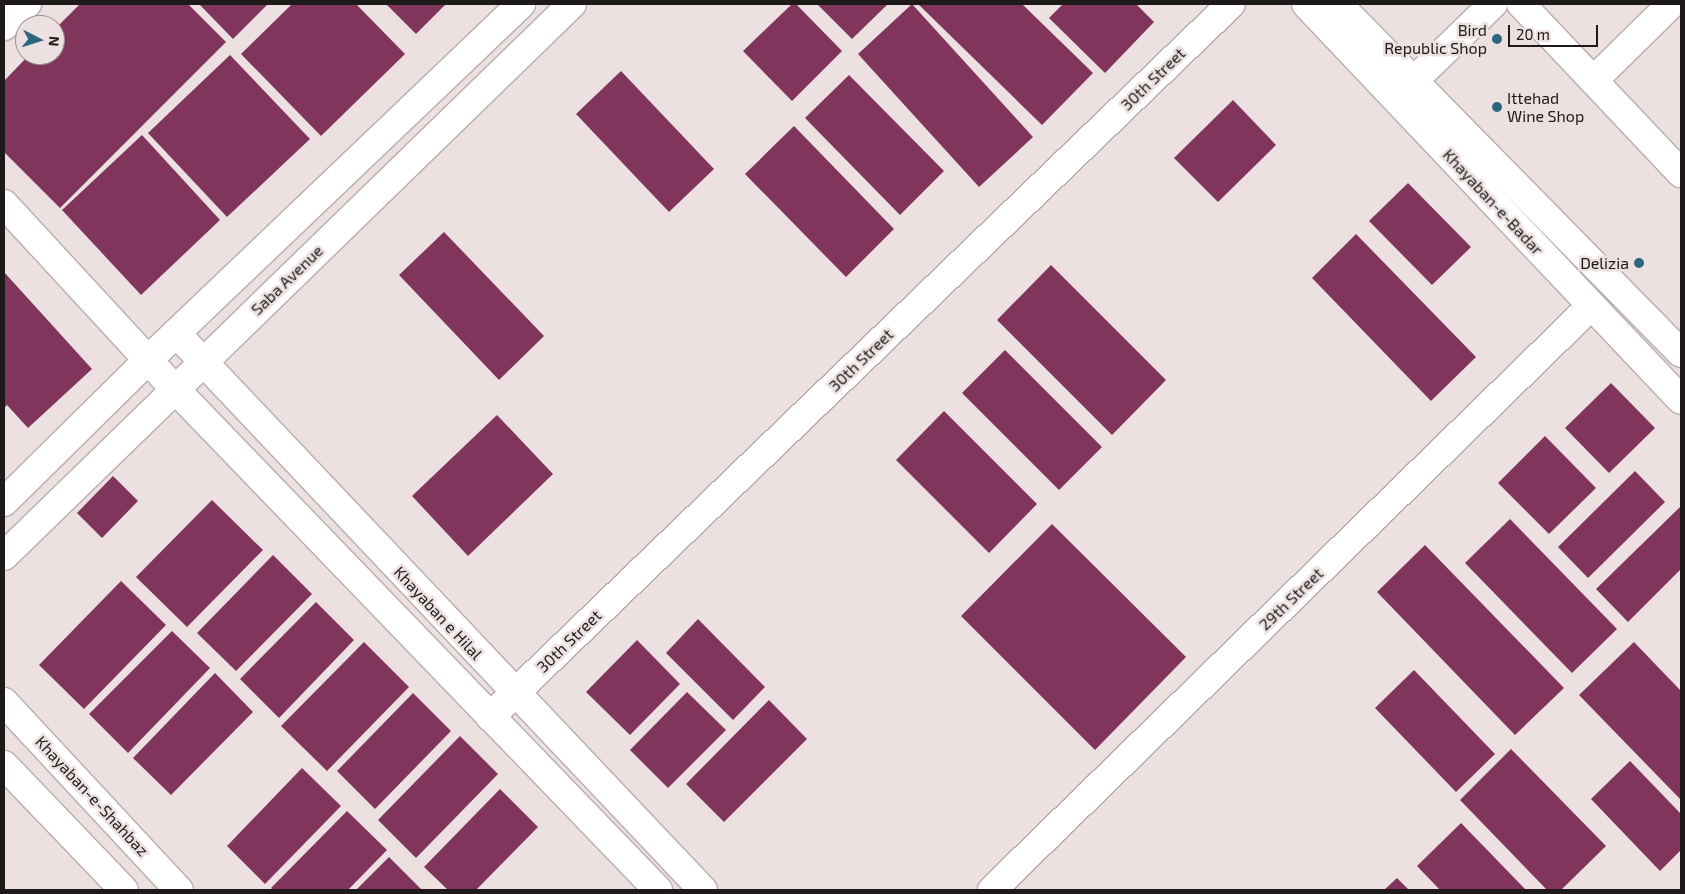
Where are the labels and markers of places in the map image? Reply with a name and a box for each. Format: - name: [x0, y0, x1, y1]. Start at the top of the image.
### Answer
- place label: Bird Republic Shop: [1384, 20, 1487, 58]
- marker: Bird Republic Shop: [1491, 33, 1503, 45]
- place label: Ittehad Wine Shop: [1507, 88, 1584, 126]
- marker: Ittehad Wine Shop: [1491, 101, 1503, 113]
- place label: Delizia: [1580, 253, 1629, 273]
- marker: Delizia: [1633, 257, 1645, 269]

